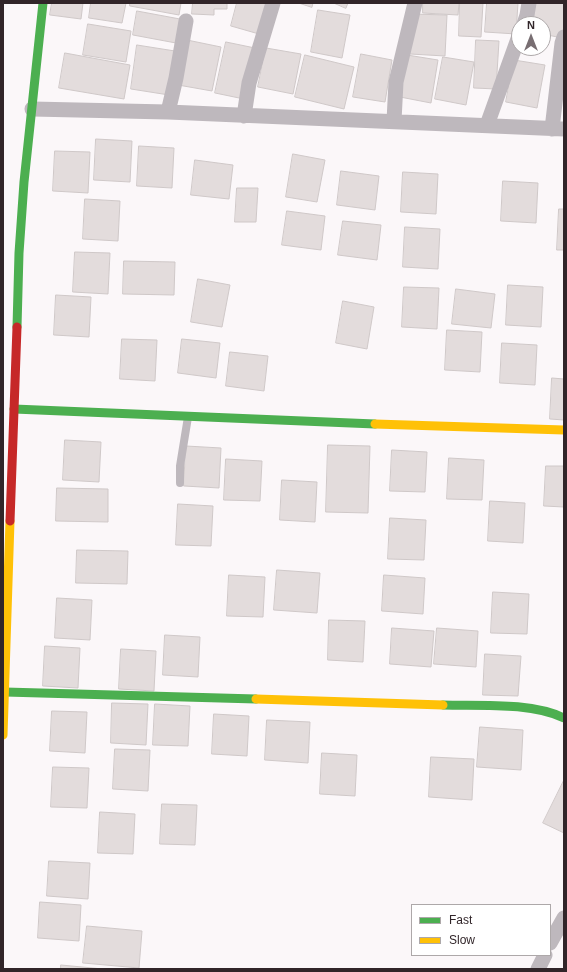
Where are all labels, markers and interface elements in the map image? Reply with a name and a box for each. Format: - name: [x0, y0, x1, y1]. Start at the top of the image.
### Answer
- north arrow: [511, 16, 551, 56]
- text: N: [527, 19, 535, 31]
- legend: [411, 904, 551, 956]
- text: Fast: [449, 913, 472, 927]
- text: Slow: [449, 933, 475, 947]

